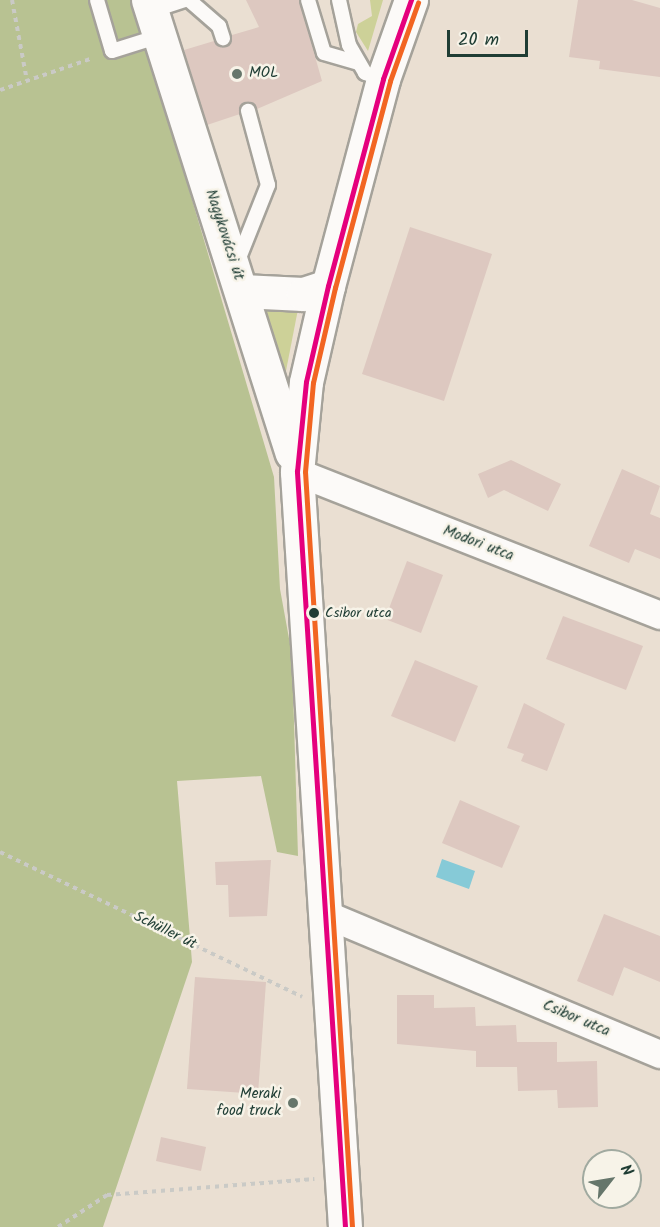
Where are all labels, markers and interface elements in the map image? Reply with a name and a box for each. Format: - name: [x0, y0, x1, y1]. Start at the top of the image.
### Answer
- scale bar: [450, 18, 531, 56]
- text: 20 m: [458, 26, 499, 55]
- place label: MOL: [249, 65, 278, 83]
- marker: MOL: [230, 67, 244, 81]
- street label: Nagykovácsi út: [201, 187, 247, 283]
- street label: Modori utca: [440, 522, 516, 566]
- place label: Csibor utca: [325, 605, 392, 621]
- marker: Csibor utca: [308, 607, 320, 619]
- street label: Schüller út: [131, 908, 199, 954]
- street label: Csibor utca: [540, 997, 612, 1041]
- place label: Meraki food truck: [217, 1085, 281, 1120]
- marker: Meraki food truck: [286, 1096, 300, 1110]
- north arrow: [582, 1149, 642, 1209]
- text: N: [613, 1160, 639, 1181]

